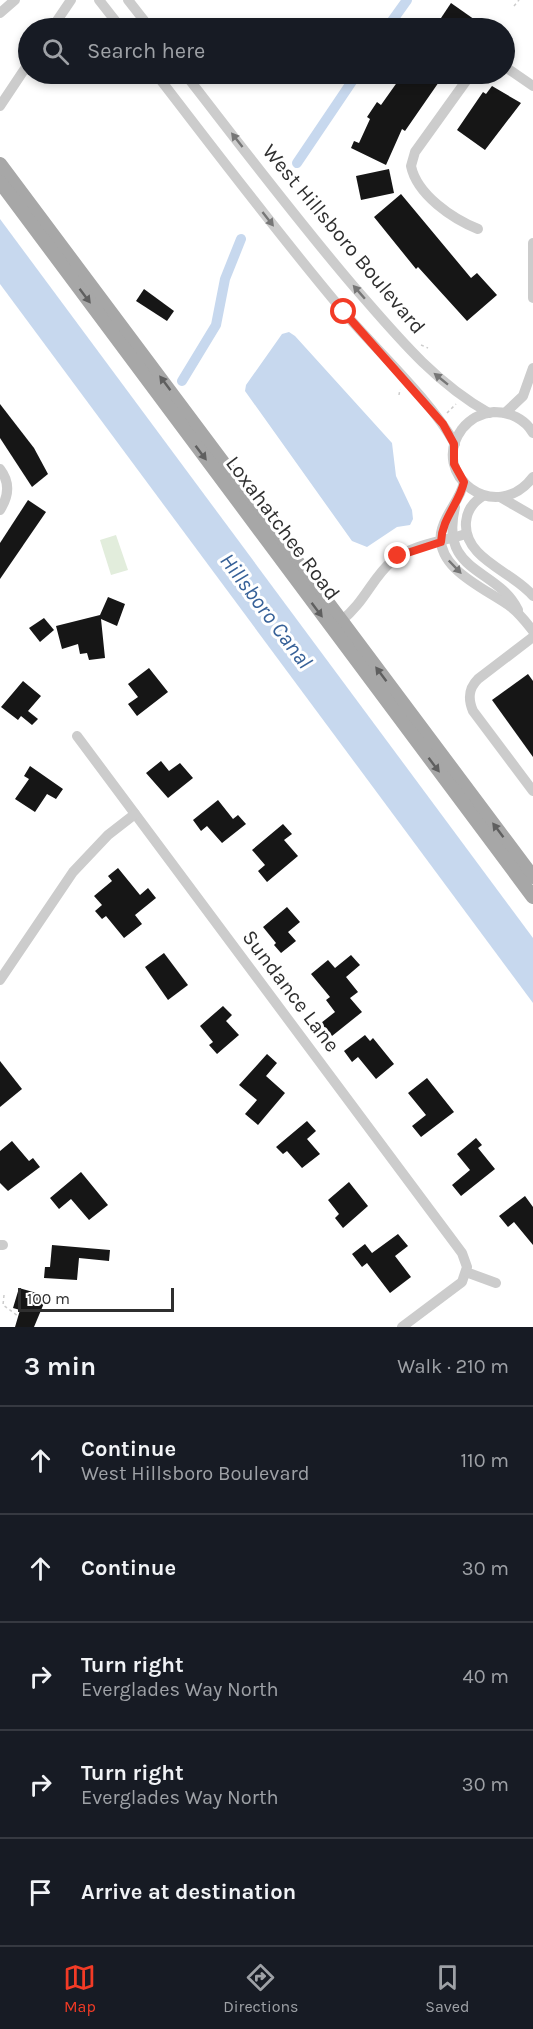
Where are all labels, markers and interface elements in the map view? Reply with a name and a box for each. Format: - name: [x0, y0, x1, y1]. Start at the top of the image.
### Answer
- search box: [18, 18, 515, 84]
- icon: search: [39, 35, 72, 68]
- text: Search here: [87, 38, 205, 64]
- one-way arrow: [231, 133, 243, 148]
- street label: West Hillsboro Boulevard: [258, 139, 430, 339]
- one-way arrow: [262, 212, 274, 227]
- one-way arrow: [353, 285, 366, 300]
- one-way arrow: [78, 289, 90, 304]
- route start: [330, 298, 356, 324]
- one-way arrow: [434, 374, 449, 386]
- one-way arrow: [159, 375, 171, 390]
- one-way arrow: [195, 444, 207, 460]
- street label: Loxahatchee Road: [221, 451, 345, 605]
- route end: [384, 542, 410, 568]
- water label: Hillsboro Canal: [214, 548, 318, 674]
- one-way arrow: [448, 559, 462, 574]
- one-way arrow: [311, 601, 323, 617]
- one-way arrow: [375, 667, 387, 683]
- one-way arrow: [428, 758, 440, 773]
- one-way arrow: [492, 823, 504, 839]
- street label: Sundance Lane: [237, 925, 345, 1057]
- scale bar: [18, 1285, 174, 1312]
- text: 100 m: [27, 1289, 70, 1308]
- text: 3 min: [24, 1351, 96, 1382]
- text: Walk · 210 m: [397, 1355, 509, 1378]
- text: Continue: [81, 1436, 176, 1462]
- icon: ahead: [24, 1444, 57, 1477]
- text: 110 m: [460, 1449, 509, 1472]
- text: West Hillsboro Boulevard: [81, 1462, 310, 1485]
- icon: ahead: [24, 1552, 57, 1585]
- text: Continue: [81, 1555, 176, 1581]
- text: 30 m: [462, 1557, 509, 1580]
- text: Turn right: [81, 1652, 184, 1678]
- icon: right: [24, 1660, 57, 1693]
- text: 40 m: [463, 1665, 509, 1688]
- text: Everglades Way North: [81, 1678, 279, 1701]
- text: Turn right: [81, 1760, 184, 1786]
- icon: right: [24, 1768, 57, 1801]
- text: 30 m: [462, 1773, 509, 1796]
- text: Everglades Way North: [81, 1786, 279, 1809]
- icon: arrive: [24, 1876, 57, 1909]
- text: Arrive at destination: [81, 1879, 296, 1905]
- tab: Map: [63, 1961, 96, 2016]
- tab: Directions: [223, 1961, 298, 2016]
- tab: Saved: [425, 1961, 470, 2016]

